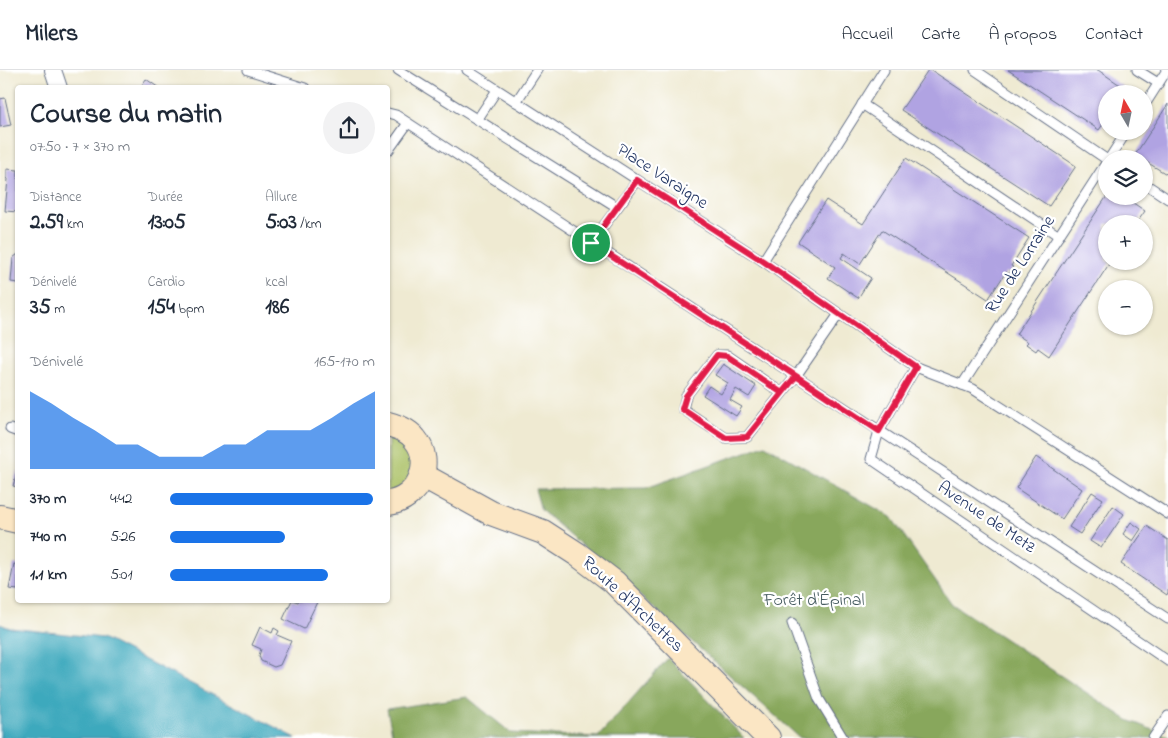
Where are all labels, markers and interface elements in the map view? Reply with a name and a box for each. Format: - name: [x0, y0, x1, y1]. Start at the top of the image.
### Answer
- text: Milers: [25, 17, 78, 52]
- text: Accueil: [841, 22, 893, 48]
- text: Carte: [921, 22, 960, 48]
- text: À propos: [988, 22, 1057, 48]
- text: Contact: [1085, 22, 1143, 48]
- north arrow: [1098, 85, 1152, 140]
- map controls: [1098, 85, 1153, 335]
- text: Course du matin: [30, 95, 222, 136]
- button: share: [323, 102, 375, 154]
- text: 07:50 · 7 × 370 m: [30, 135, 130, 159]
- street label: Place Varaigne: [611, 138, 714, 218]
- button: layers: [1098, 150, 1153, 205]
- text: Distance: [30, 187, 82, 208]
- text: Durée: [148, 187, 183, 208]
- text: Allure: [265, 187, 297, 208]
- text: 2.59: [30, 208, 63, 238]
- text: 13:05: [148, 208, 186, 238]
- text: 5:03: [265, 208, 297, 238]
- street label: Rue de Lorraine: [979, 210, 1063, 319]
- text: km: [63, 214, 84, 235]
- text: /km: [297, 214, 322, 235]
- button: +: [1098, 215, 1153, 270]
- pin: [570, 222, 612, 264]
- icon: arrive: [577, 229, 605, 257]
- text: Dénivelé: [30, 272, 77, 293]
- text: Cardio: [148, 272, 185, 293]
- text: kcal: [265, 272, 288, 293]
- button: −: [1098, 280, 1153, 335]
- text: 35: [30, 293, 51, 323]
- text: 154: [148, 293, 175, 323]
- text: 186: [265, 293, 289, 323]
- text: m: [51, 299, 65, 320]
- text: bpm: [175, 299, 204, 320]
- text: Dénivelé: [30, 350, 83, 374]
- text: 165–170 m: [314, 350, 375, 374]
- street label: Avenue de Metz: [932, 475, 1041, 561]
- text: 370 m: [30, 487, 67, 511]
- text: 4:42: [110, 487, 133, 511]
- text: 740 m: [30, 525, 67, 549]
- text: 5:26: [110, 525, 136, 549]
- street label: Route d'Archettes: [575, 551, 689, 659]
- text: 1.1 km: [30, 563, 67, 587]
- text: 5:01: [110, 563, 133, 587]
- park label: Forêt d'Épinal: [762, 588, 865, 614]

